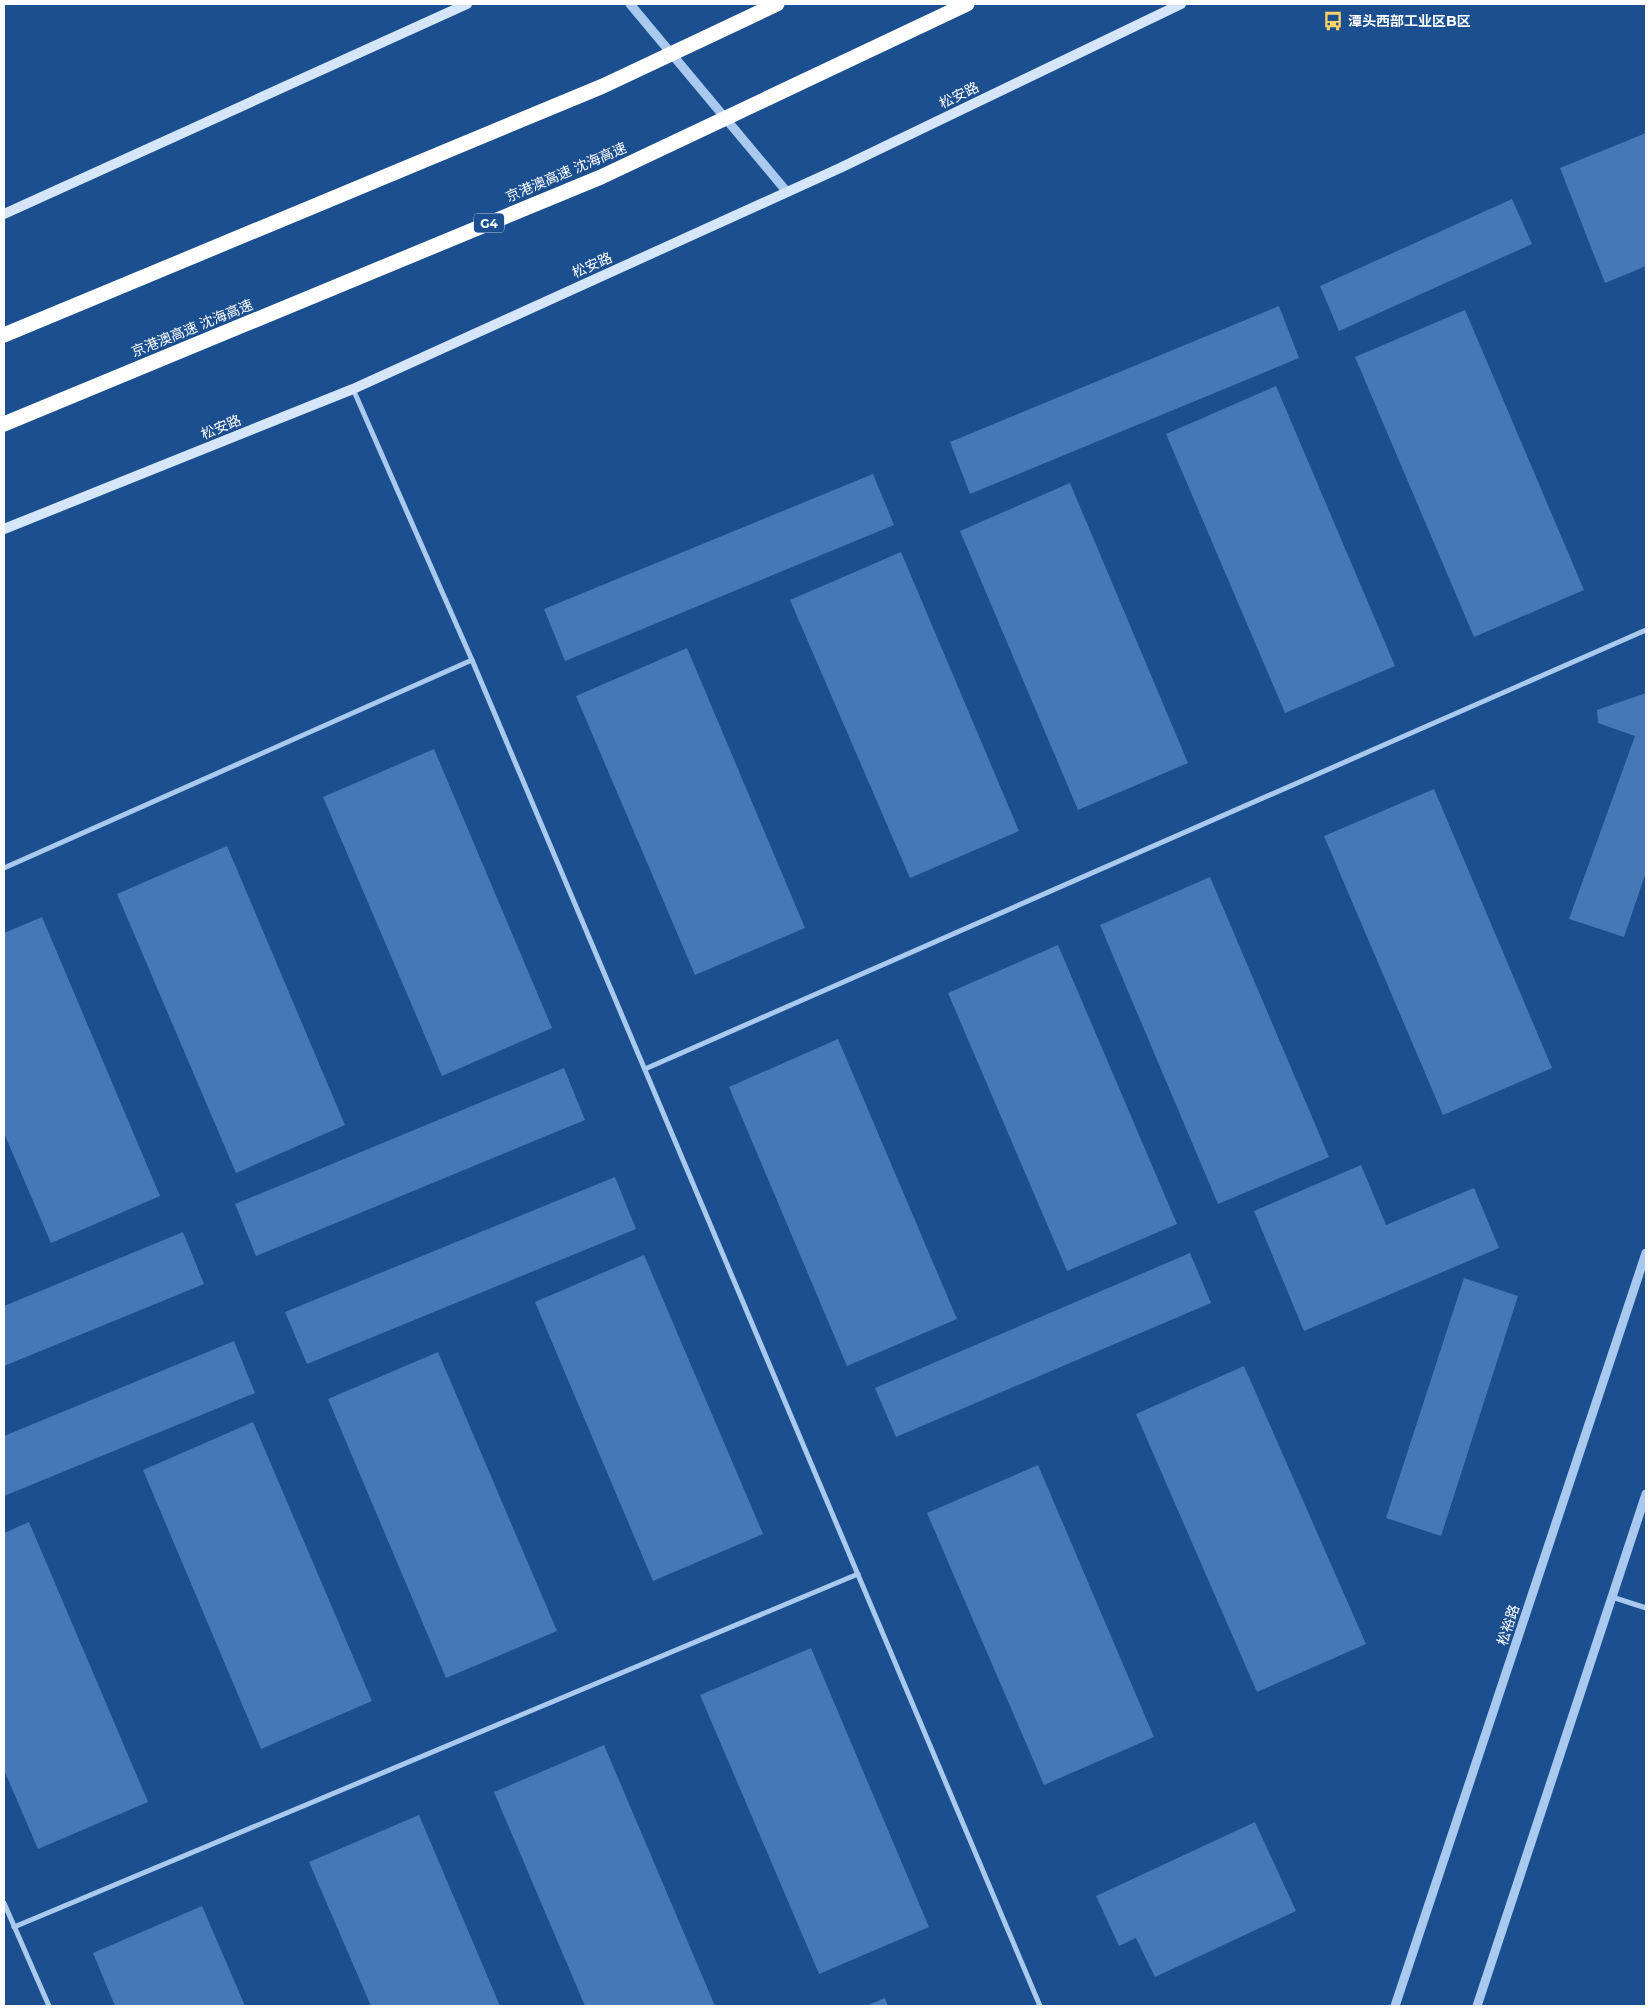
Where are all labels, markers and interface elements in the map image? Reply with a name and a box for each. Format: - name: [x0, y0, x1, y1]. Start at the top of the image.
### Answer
- bus stop icon: 潭头西部工业区B区: [1322, 10, 1344, 32]
- place label: 潭头西部工业区B区: [1348, 12, 1471, 30]
- street label: 松安路: [936, 78, 982, 112]
- street label: 京港澳高速 沈海高速: [503, 138, 629, 206]
- road number: G4: [474, 214, 504, 232]
- street label: 松安路: [569, 248, 615, 282]
- street label: 京港澳高速 沈海高速: [129, 295, 255, 361]
- street label: 松安路: [198, 411, 244, 443]
- street label: 松裕路: [1493, 1602, 1523, 1648]

